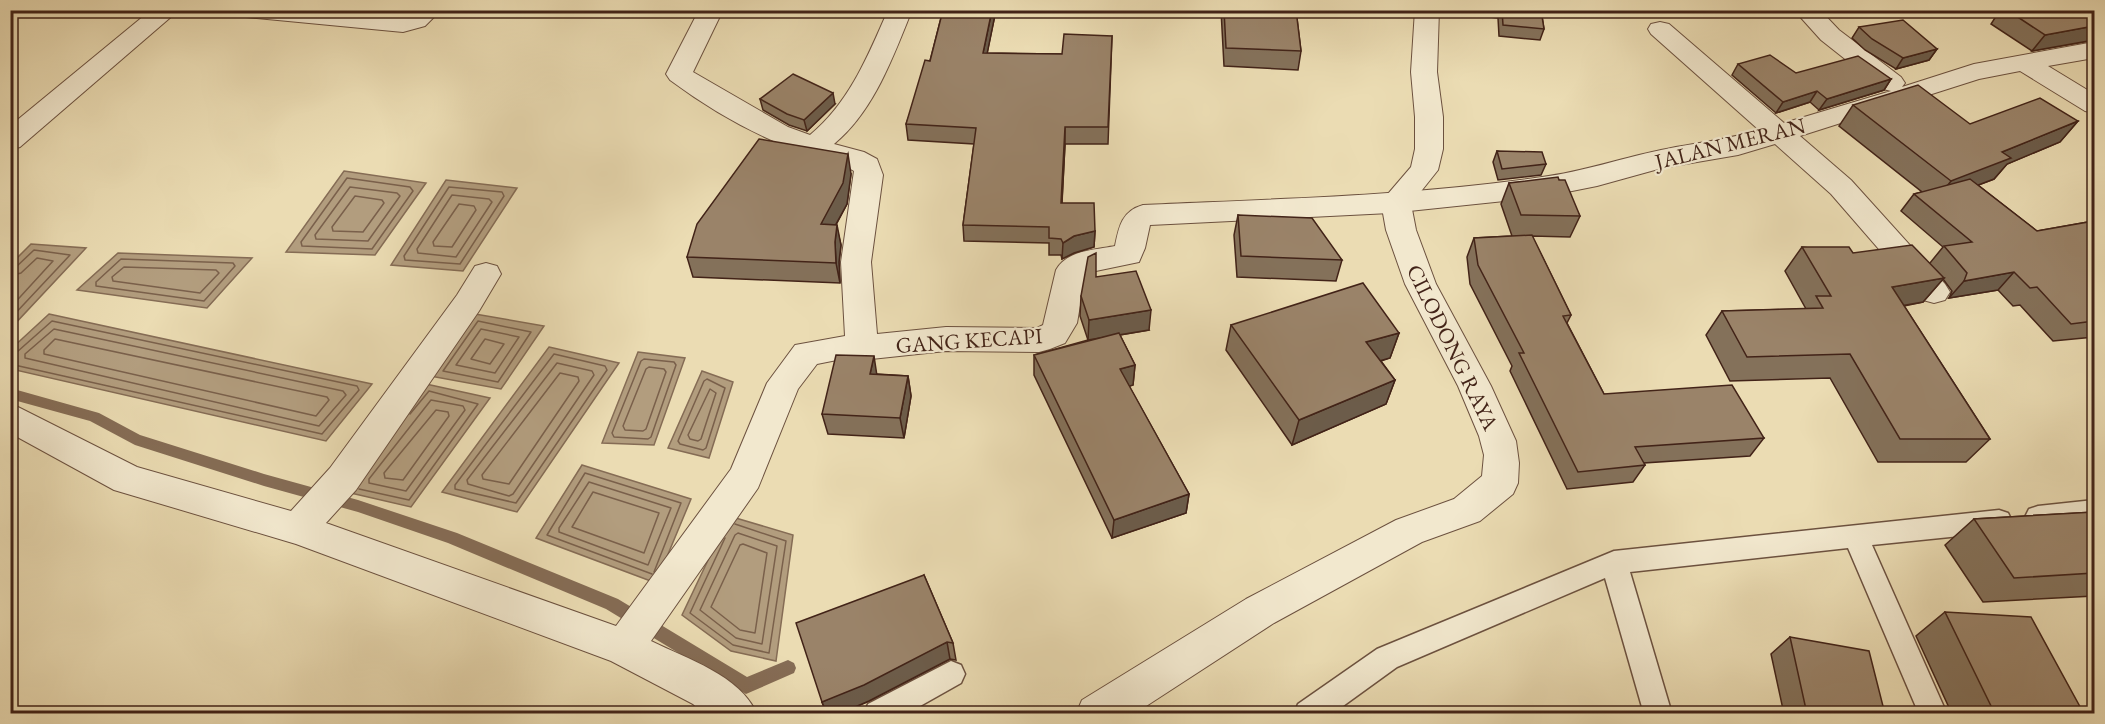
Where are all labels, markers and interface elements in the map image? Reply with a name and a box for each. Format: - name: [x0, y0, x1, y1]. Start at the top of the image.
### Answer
- street label: JALAN MERAN: [1650, 111, 1809, 177]
- street label: CILODONG RAYA: [1400, 260, 1506, 436]
- street label: GANG KECAPI: [895, 321, 1044, 360]

